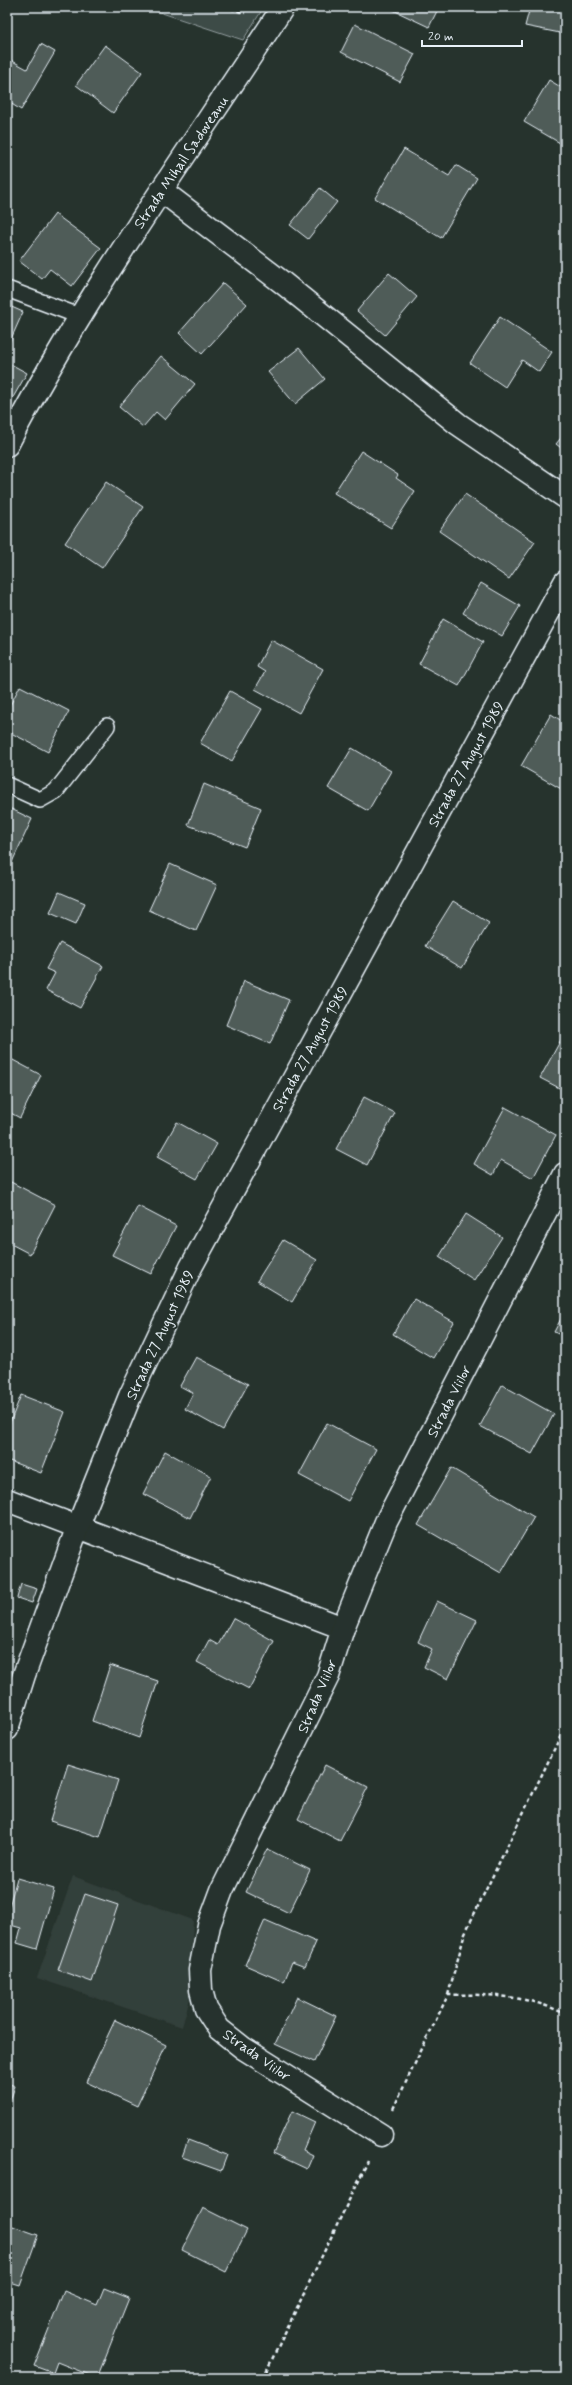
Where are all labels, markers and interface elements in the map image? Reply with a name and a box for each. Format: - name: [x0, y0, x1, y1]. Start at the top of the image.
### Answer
- scale bar: [422, 22, 522, 48]
- text: 20 m: [428, 29, 454, 45]
- street label: Strada Mihail Sadoveanu: [130, 92, 234, 233]
- street label: Strada 27 August 1989: [424, 698, 510, 831]
- street label: Strada 27 August 1989: [268, 983, 354, 1116]
- street label: Strada 27 August 1989: [122, 1267, 200, 1404]
- street label: Strada Viilor: [423, 1362, 477, 1441]
- street label: Strada Viilor: [293, 1656, 343, 1737]
- street label: Strada Viilor: [218, 2025, 295, 2087]

